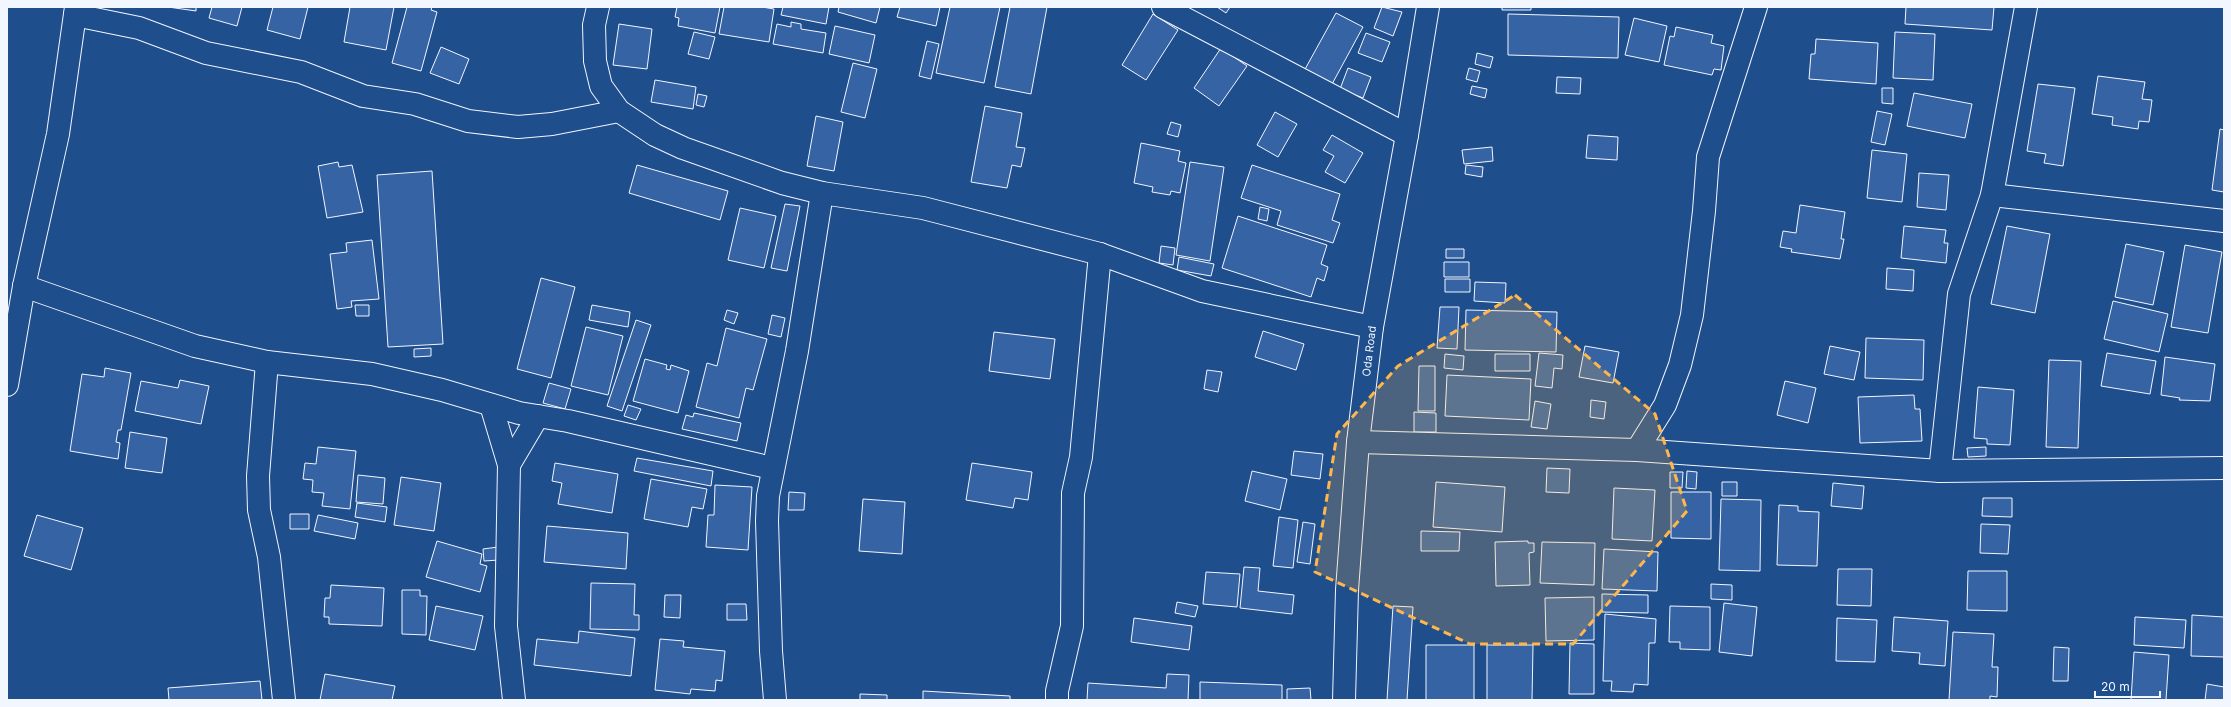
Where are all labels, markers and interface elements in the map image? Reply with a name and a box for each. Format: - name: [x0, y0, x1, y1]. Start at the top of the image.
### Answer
- street label: Oda Road: [1359, 325, 1379, 377]
- scale bar: [2095, 673, 2160, 699]
- text: 20 m: [2101, 679, 2130, 694]

